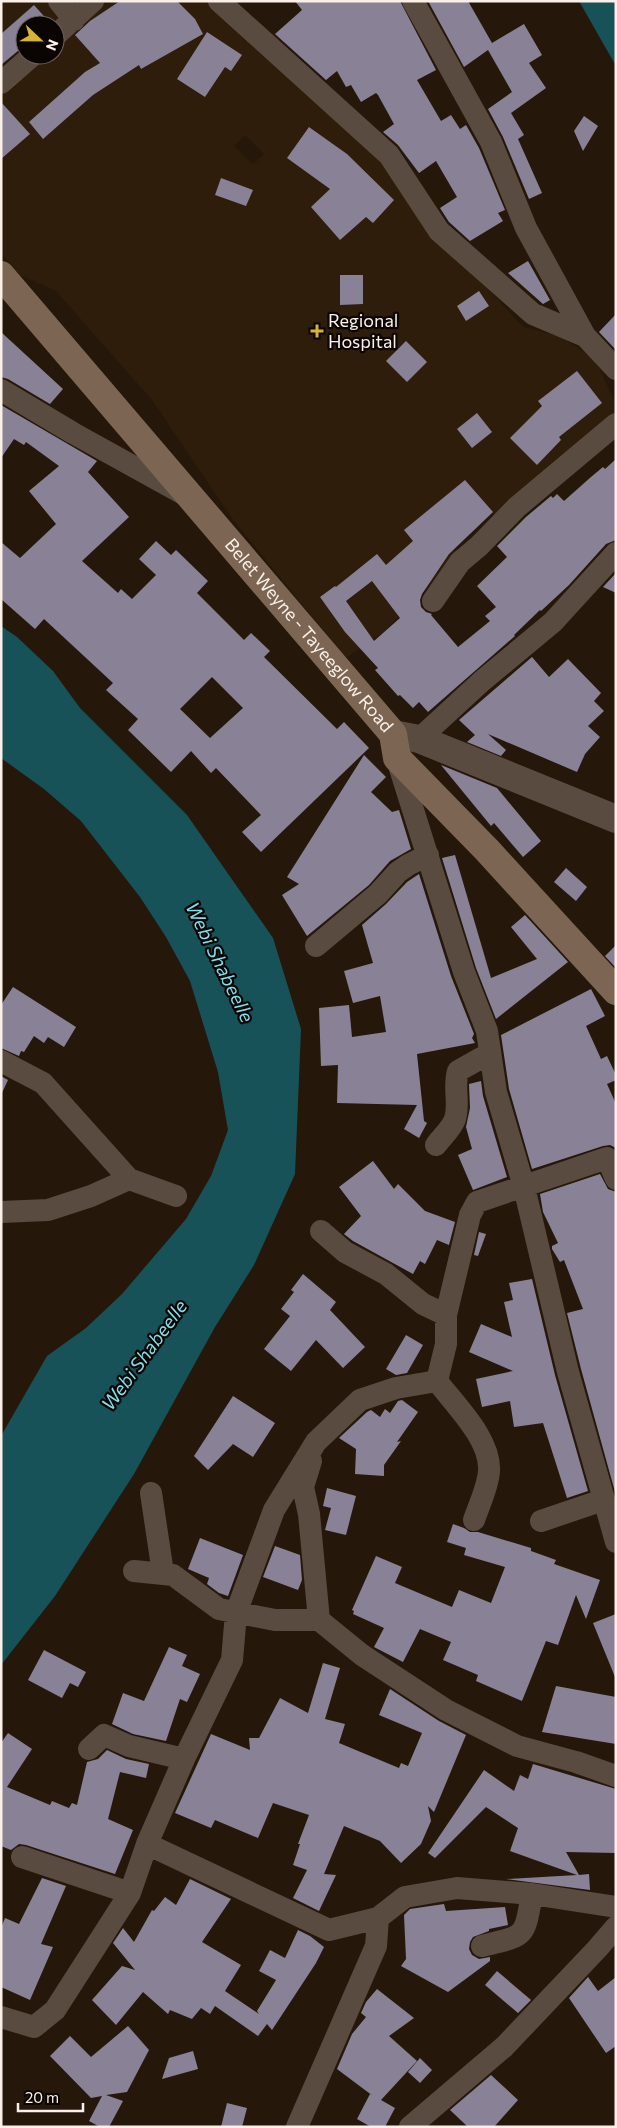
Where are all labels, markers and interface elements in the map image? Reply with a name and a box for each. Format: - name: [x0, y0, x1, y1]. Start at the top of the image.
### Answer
- north arrow: [15, 15, 65, 65]
- text: N: [43, 37, 62, 53]
- place label: Regional Hospital: [328, 309, 398, 352]
- marker: Regional Hospital: [310, 324, 324, 338]
- street label: Belet Weyne - Tayeeglow Road: [221, 533, 398, 736]
- water label: Webi Shabeelle: [181, 898, 259, 1026]
- water label: Webi Shabeelle: [96, 1295, 191, 1414]
- scale bar: [18, 2080, 82, 2112]
- text: 20 m: [25, 2088, 59, 2106]

